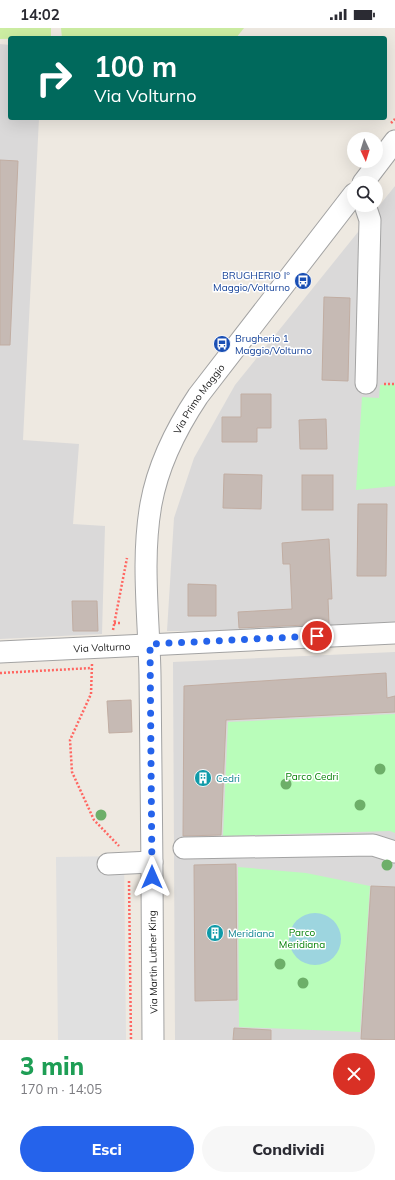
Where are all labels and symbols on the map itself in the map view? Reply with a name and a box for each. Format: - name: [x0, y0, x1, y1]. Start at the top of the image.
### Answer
- north arrow: [347, 132, 383, 168]
- place label: BRUGHERIO I° Maggio/Volturno: [213, 269, 290, 294]
- bus stop icon: BRUGHERIO I° Maggio/Volturno: [293, 271, 313, 291]
- place label: Brugherio 1 Maggio/Volturno: [235, 332, 312, 357]
- bus stop icon: Brugherio 1 Maggio/Volturno: [212, 334, 232, 354]
- street label: Via Primo Maggio: [170, 361, 227, 436]
- pin: [300, 619, 334, 653]
- street label: Via Volturno: [73, 639, 131, 655]
- building icon: Cedri: [193, 768, 213, 788]
- park label: Parco Cedri: [286, 770, 338, 783]
- place label: Cedri: [216, 772, 240, 785]
- position arrow: [131, 856, 173, 898]
- street label: Via Martin Luther King: [146, 910, 160, 1014]
- building icon: Meridiana: [205, 923, 225, 943]
- park label: Parco Meridiana: [279, 926, 325, 951]
- place label: Meridiana: [228, 927, 274, 940]

